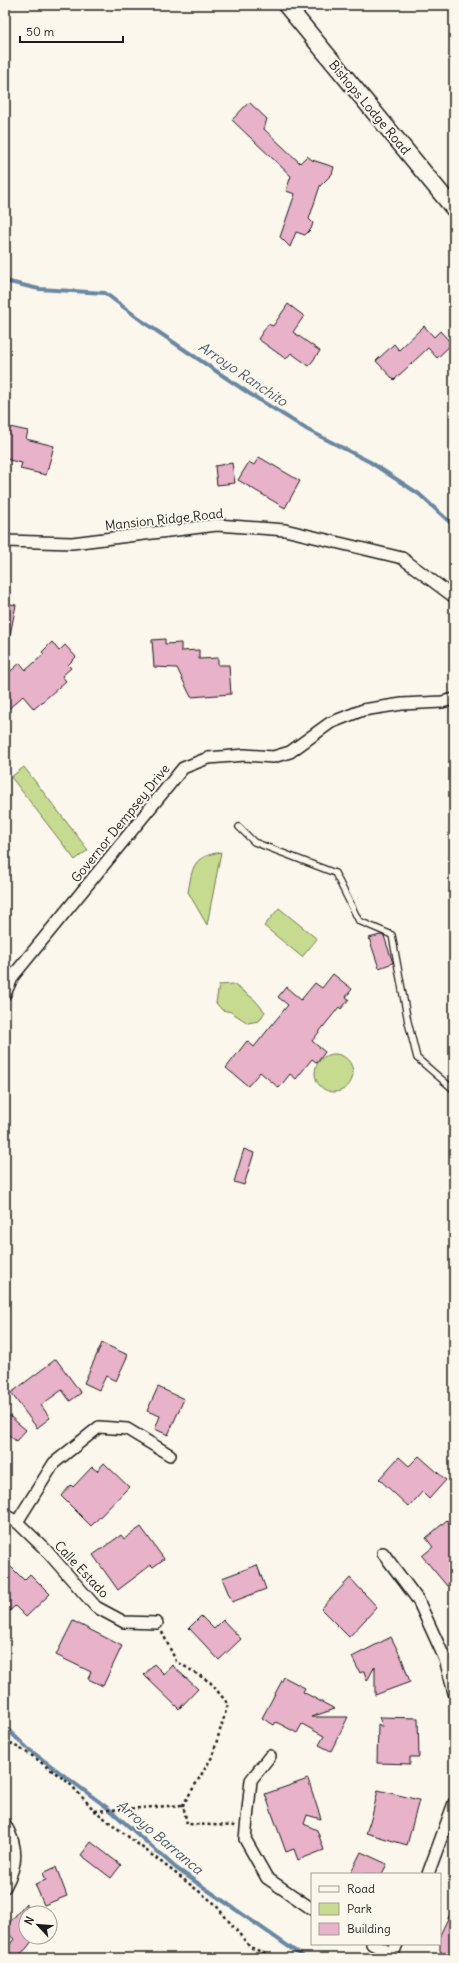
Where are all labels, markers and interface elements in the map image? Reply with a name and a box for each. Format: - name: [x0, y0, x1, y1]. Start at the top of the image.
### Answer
- scale bar: [20, 18, 123, 44]
- text: 50 m: [26, 24, 55, 39]
- street label: Bishops Lodge Road: [325, 57, 414, 158]
- water label: Arroyo Ranchito: [195, 338, 292, 411]
- street label: Mansion Ridge Road: [104, 505, 224, 534]
- street label: Governor Dempsey Drive: [67, 761, 173, 886]
- street label: Calle Estado: [51, 1537, 112, 1601]
- water label: Arroyo Barranca: [113, 1796, 207, 1879]
- legend: [311, 1873, 441, 1945]
- text: Road: [347, 1881, 375, 1896]
- text: Park: [347, 1901, 372, 1916]
- north arrow: [18, 1905, 58, 1945]
- text: N: [21, 1914, 37, 1927]
- text: Building: [347, 1921, 391, 1936]

